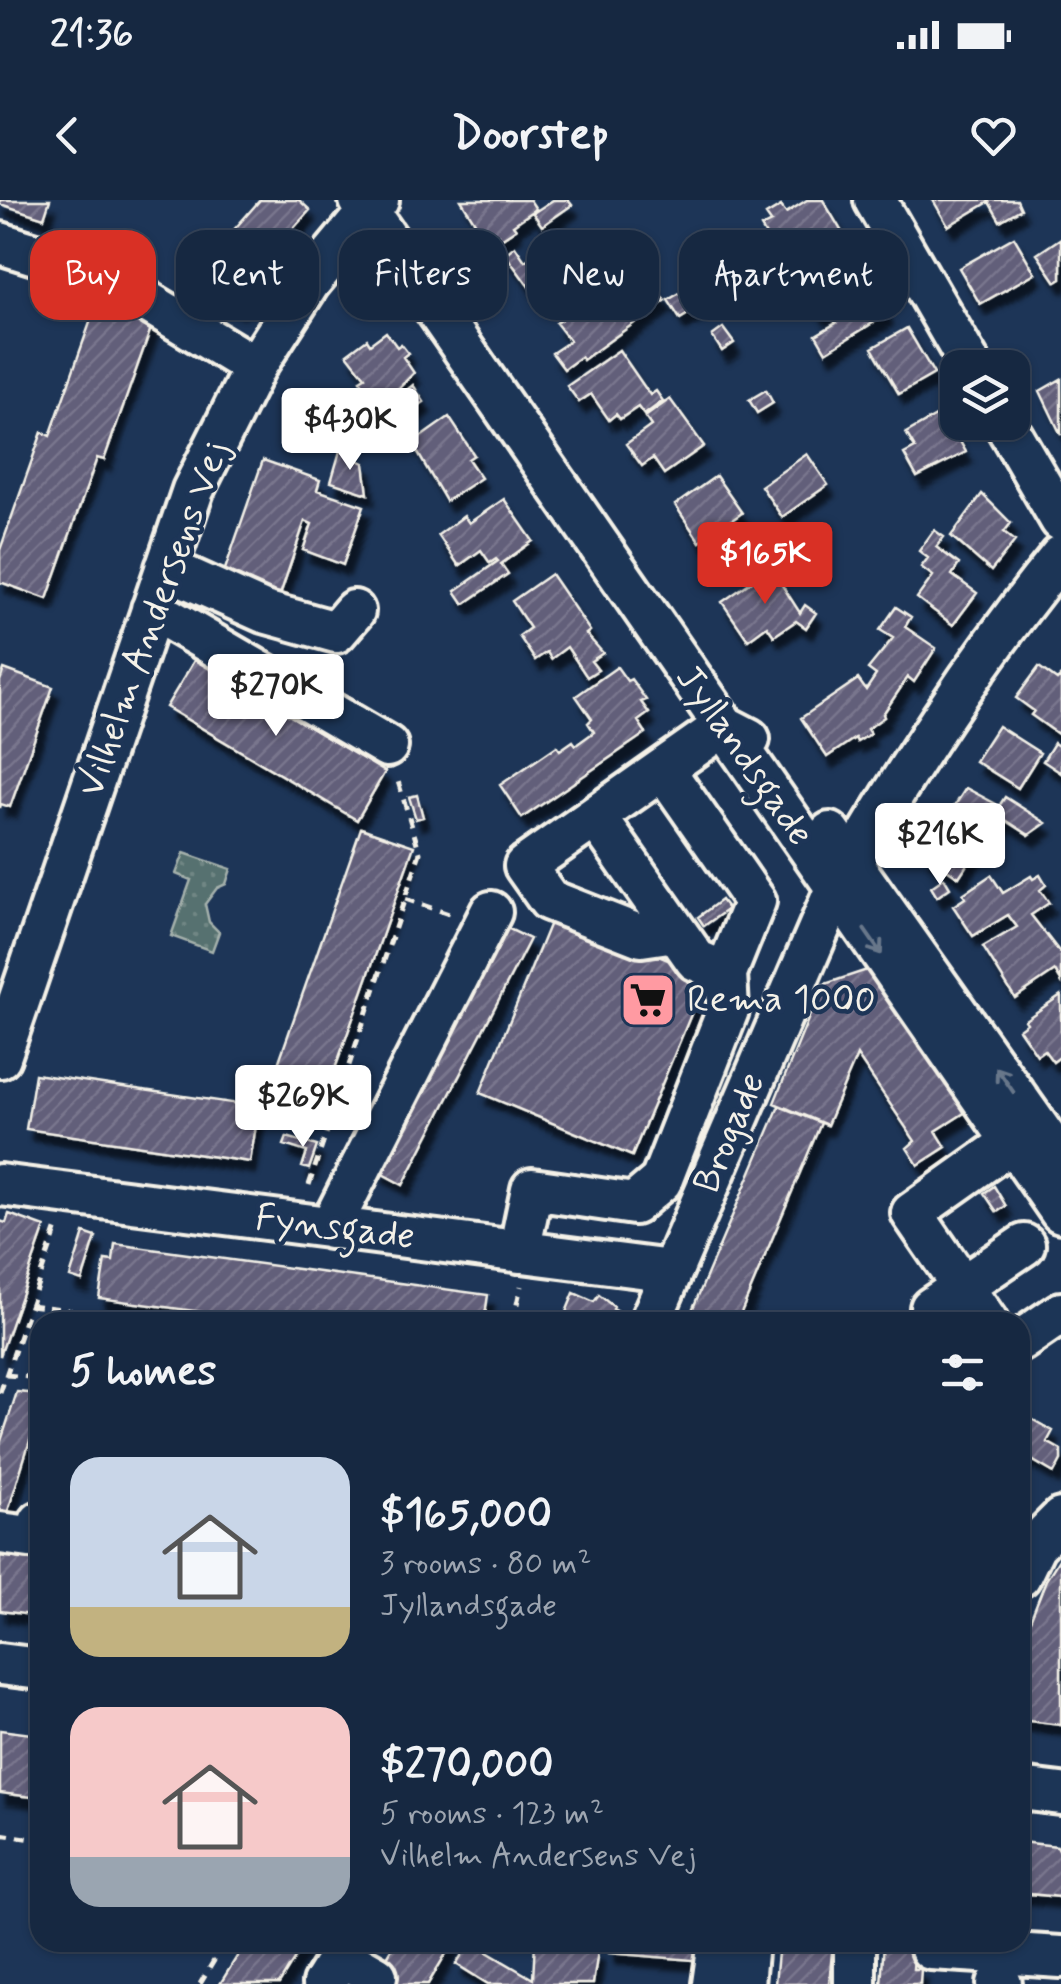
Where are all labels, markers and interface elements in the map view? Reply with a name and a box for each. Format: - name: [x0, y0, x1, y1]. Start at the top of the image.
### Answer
- text: 21:36: [50, 11, 133, 60]
- text: Doorstep: [452, 106, 609, 165]
- icon: back: [40, 108, 95, 163]
- icon: heart: [966, 108, 1021, 163]
- chip: Buy: [30, 230, 156, 320]
- chip: Rent: [176, 230, 319, 320]
- chip: Filters: [339, 230, 507, 320]
- chip: New: [527, 230, 659, 320]
- chip: Apartment: [679, 230, 908, 320]
- map controls: [940, 350, 1030, 440]
- button: layers: [940, 350, 1030, 440]
- pin: $430K: [280, 388, 420, 473]
- text: $430K: [304, 399, 396, 441]
- street label: Vilhelm Andersens Vej: [67, 434, 241, 804]
- pin: $165K: [695, 522, 835, 607]
- text: $165K: [719, 533, 811, 575]
- pin: $270K: [206, 654, 346, 739]
- street label: Jyllandsgade: [660, 656, 824, 858]
- text: $270K: [230, 665, 322, 707]
- pin: $216K: [870, 803, 1010, 888]
- text: $216K: [897, 814, 983, 856]
- one-way arrow: [862, 928, 883, 955]
- supermarket icon: Rema 1000: [618, 970, 678, 1030]
- place label: Rema 1000: [687, 976, 876, 1025]
- pin: $269K: [233, 1065, 373, 1150]
- street label: Brogade: [683, 1065, 777, 1201]
- one-way arrow: [995, 1067, 1016, 1095]
- text: $269K: [257, 1076, 349, 1118]
- street label: Fynsgade: [252, 1194, 418, 1266]
- text: 5 homes: [70, 1345, 216, 1400]
- icon: filters: [935, 1345, 990, 1400]
- text: $165,000: [380, 1488, 552, 1543]
- icon: home: [150, 1497, 270, 1617]
- text: 3 rooms · 80 m²: [380, 1543, 591, 1585]
- text: Jyllandsgade: [380, 1585, 557, 1627]
- text: $270,000: [380, 1738, 554, 1793]
- icon: home: [150, 1747, 270, 1867]
- text: 5 rooms · 123 m²: [380, 1793, 604, 1835]
- text: Vilhelm Andersens Vej: [380, 1835, 696, 1877]

